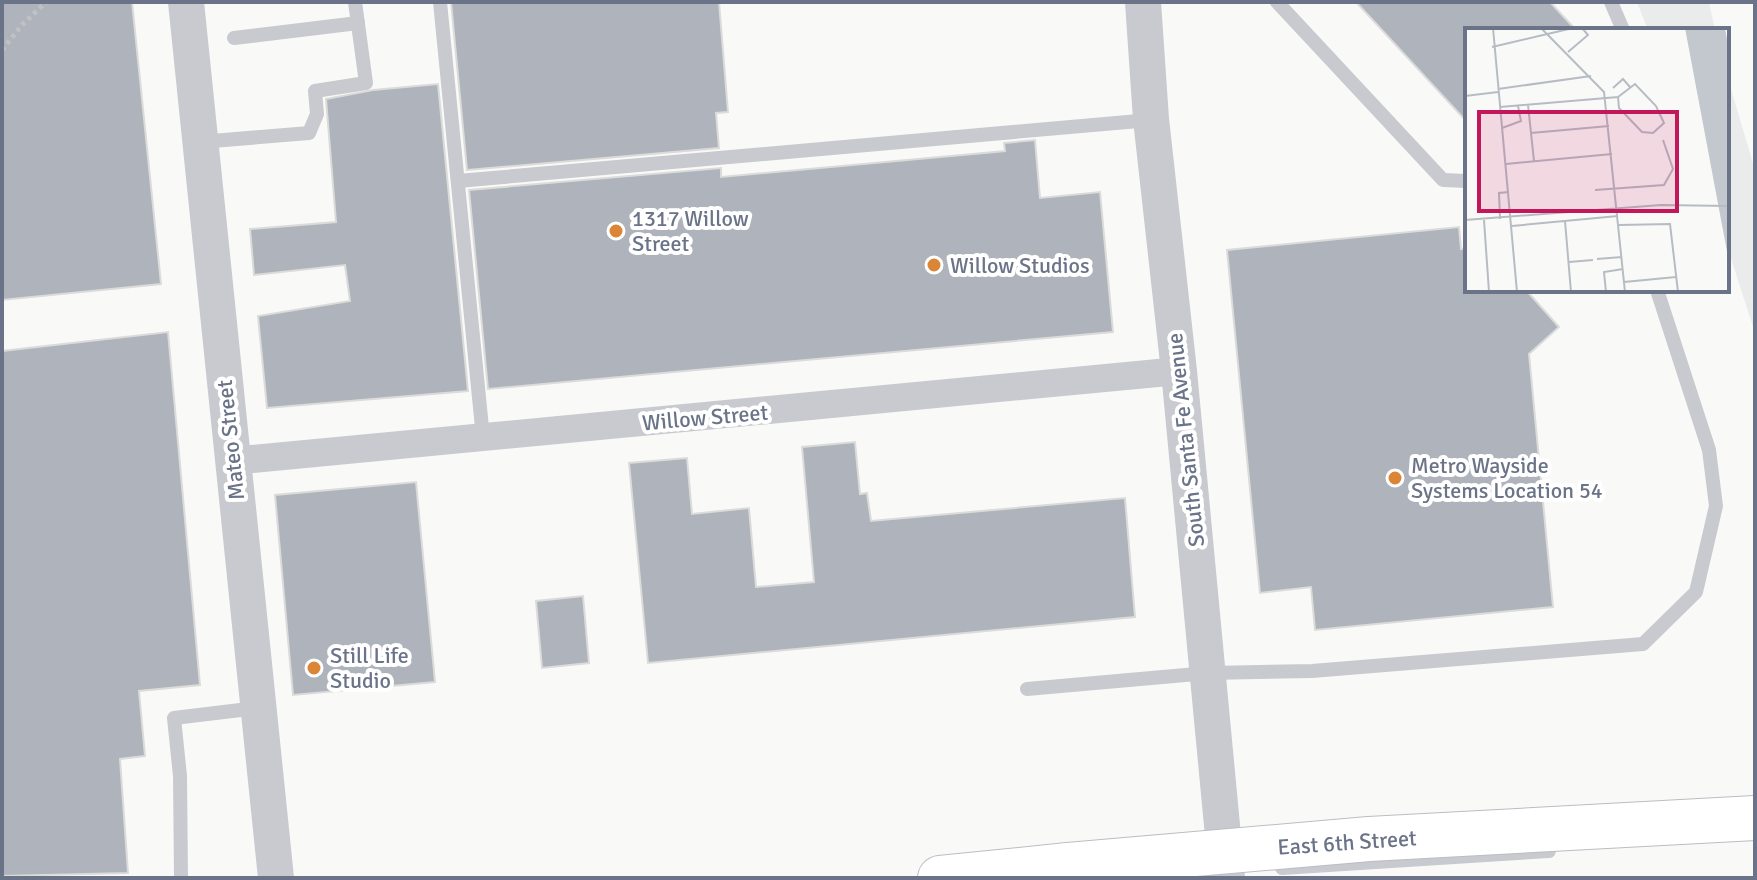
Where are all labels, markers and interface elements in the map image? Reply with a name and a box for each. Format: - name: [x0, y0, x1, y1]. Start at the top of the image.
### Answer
- inset map: [1465, 28, 1729, 292]
- place label: 1317 Willow Street: [632, 205, 749, 257]
- marker: 1317 Willow Street: [607, 222, 625, 240]
- place label: Willow Studios: [950, 252, 1090, 279]
- marker: Willow Studios: [925, 256, 943, 274]
- street label: South Santa Fe Avenue: [1161, 332, 1210, 548]
- street label: Mateo Street: [211, 378, 250, 501]
- street label: Willow Street: [641, 399, 769, 436]
- place label: Metro Wayside Systems Location 54: [1411, 452, 1603, 504]
- marker: Metro Wayside Systems Location 54: [1386, 469, 1404, 487]
- place label: Still Life Studio: [330, 642, 409, 694]
- marker: Still Life Studio: [305, 659, 323, 677]
- street label: East 6th Street: [1277, 824, 1418, 861]

